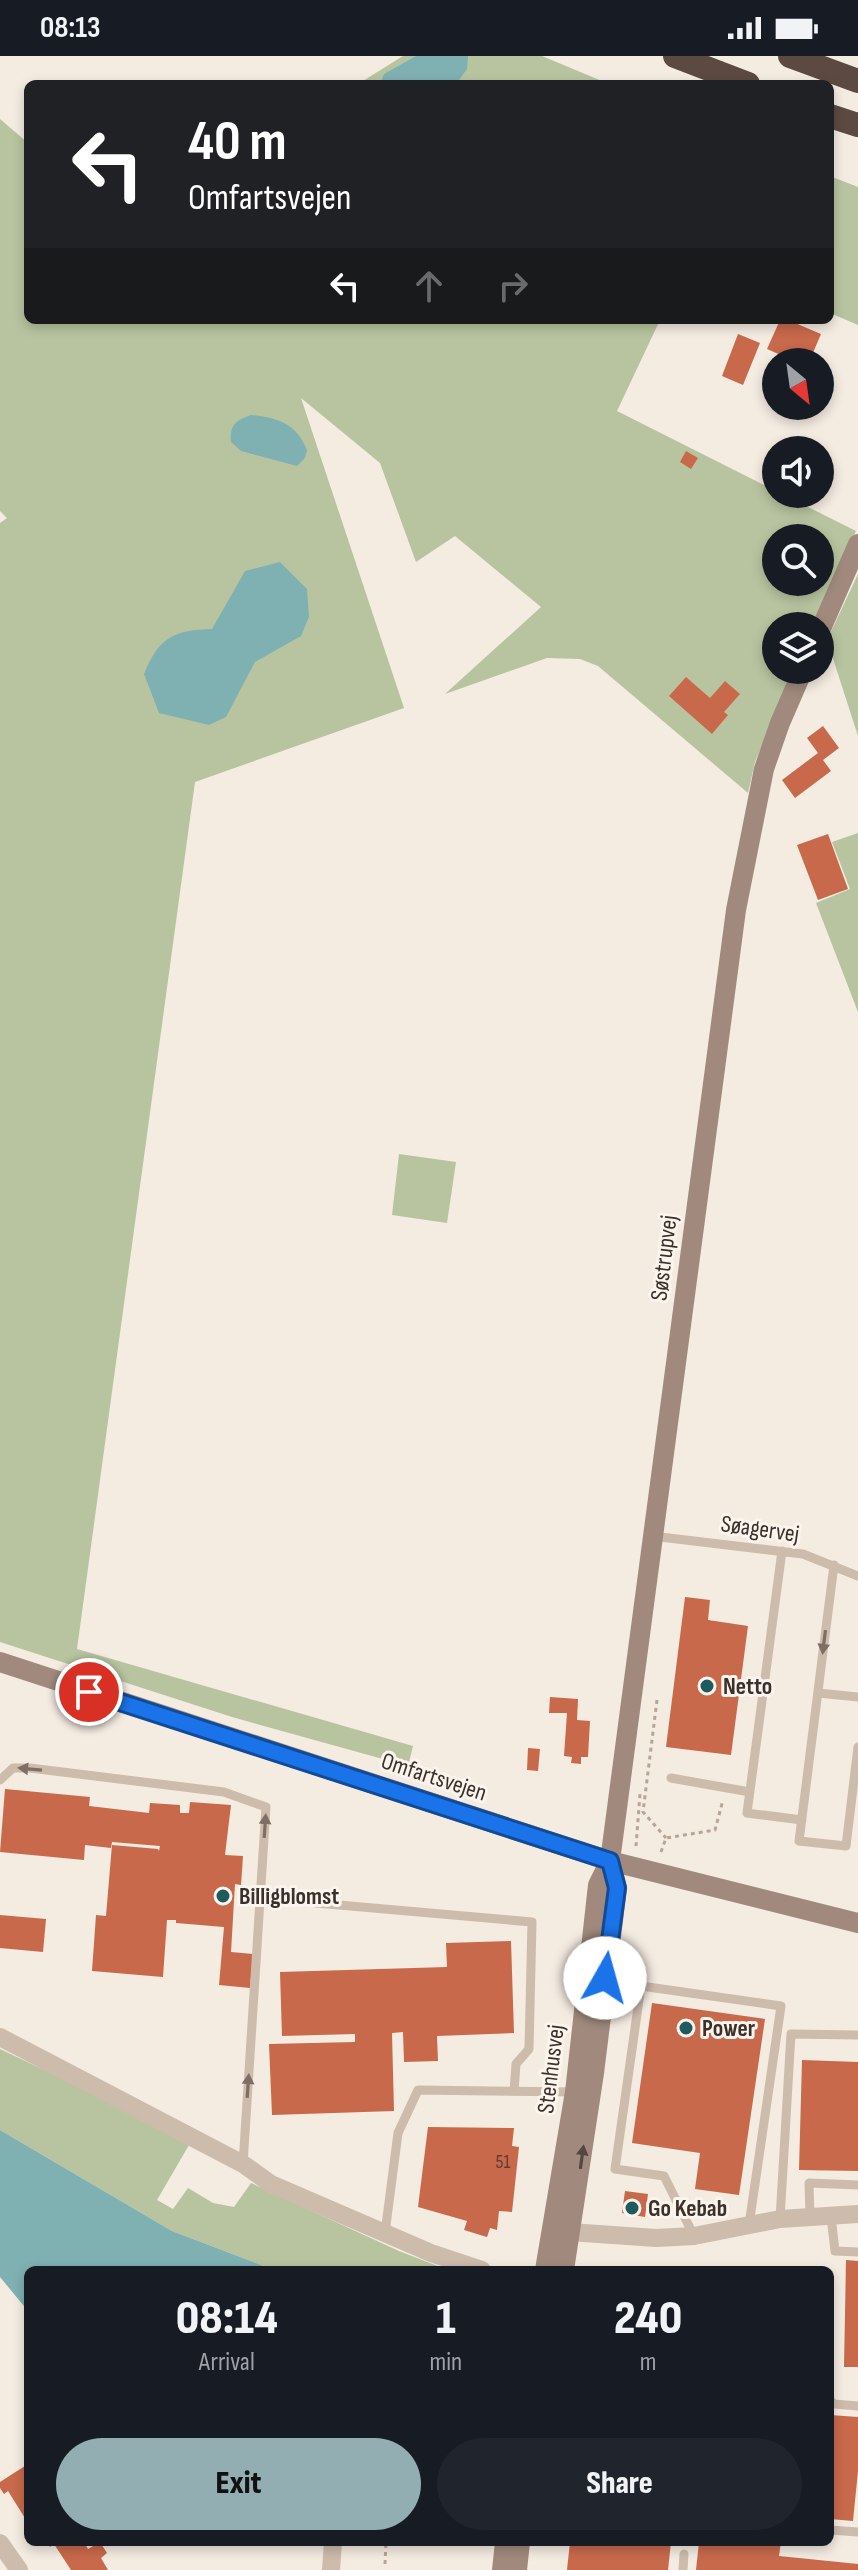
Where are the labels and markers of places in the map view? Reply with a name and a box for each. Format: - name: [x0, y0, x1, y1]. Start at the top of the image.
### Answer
- pin: [55, 1658, 123, 1726]
- place label: Netto: [723, 1672, 772, 1701]
- marker: Netto: [698, 1677, 716, 1695]
- place label: Billigblomst: [239, 1882, 339, 1911]
- marker: Billigblomst: [214, 1887, 232, 1905]
- place label: Power: [702, 2014, 756, 2043]
- marker: Power: [677, 2019, 695, 2037]
- place label: Go Kebab: [648, 2194, 727, 2223]
- marker: Go Kebab: [623, 2199, 641, 2217]

